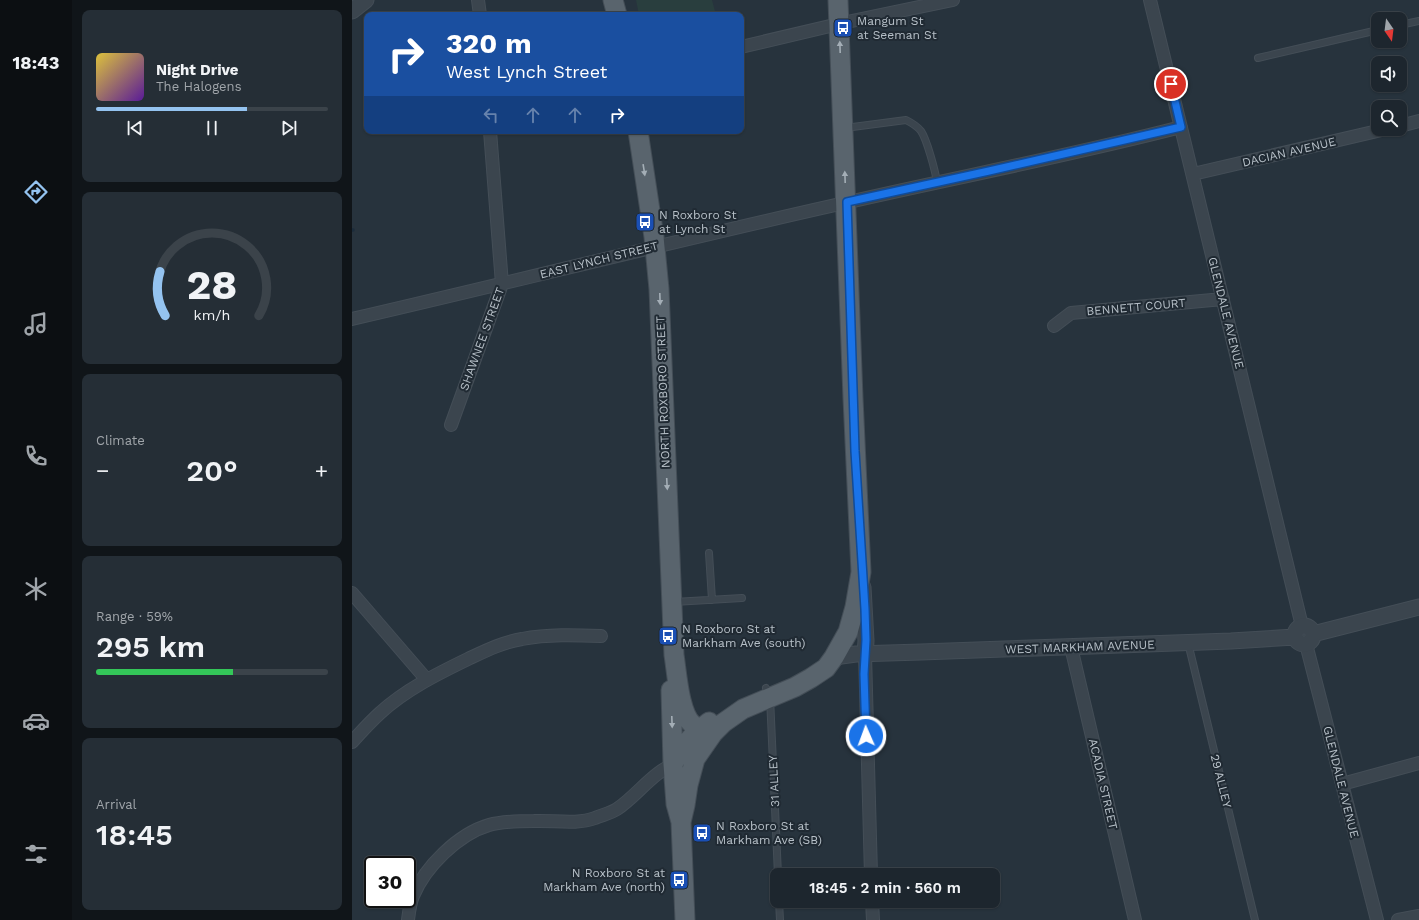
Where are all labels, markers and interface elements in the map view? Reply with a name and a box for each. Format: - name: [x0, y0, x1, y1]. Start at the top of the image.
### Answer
- north arrow: [1371, 12, 1407, 48]
- map controls: [1371, 12, 1407, 136]
- place label: Mangum St at Seeman St: [857, 14, 937, 42]
- bus stop icon: Mangum St at Seeman St: [832, 17, 854, 39]
- text: 320 m: [446, 27, 532, 60]
- icon: right: [380, 28, 432, 80]
- one-way arrow: [837, 40, 843, 53]
- text: 18:43: [13, 52, 59, 73]
- button: sound: [1371, 56, 1407, 92]
- text: Night Drive: [156, 61, 239, 79]
- text: West Lynch Street: [446, 61, 607, 82]
- pin: [1154, 67, 1188, 101]
- icon: arrive: [1160, 73, 1182, 95]
- text: The Halogens: [156, 79, 242, 94]
- button: search: [1371, 100, 1407, 136]
- icon: left: [480, 104, 502, 126]
- icon: ahead: [522, 104, 544, 126]
- icon: ahead: [564, 104, 586, 126]
- icon: right: [606, 104, 628, 126]
- icon: previous: [124, 117, 146, 139]
- icon: pause: [201, 117, 223, 139]
- icon: next: [278, 117, 300, 139]
- street label: DACIAN AVENUE: [1241, 134, 1338, 170]
- one-way arrow: [641, 163, 647, 176]
- one-way arrow: [842, 170, 848, 183]
- icon: directions: [22, 178, 50, 206]
- place label: N Roxboro St at Lynch St: [659, 208, 736, 236]
- bus stop icon: N Roxboro St at Lynch St: [634, 211, 656, 233]
- street label: EAST LYNCH STREET: [538, 239, 660, 281]
- street label: GLENDALE AVENUE: [1205, 256, 1247, 371]
- text: 28: [187, 260, 237, 309]
- street label: SHAWNEE STREET: [457, 285, 507, 393]
- one-way arrow: [656, 293, 663, 305]
- street label: BENNETT COURT: [1086, 296, 1186, 318]
- text: km/h: [194, 307, 230, 323]
- icon: music: [22, 310, 50, 338]
- street label: NORTH ROXBORO STREET: [653, 316, 673, 468]
- text: Climate: [96, 433, 145, 448]
- icon: phone: [22, 442, 50, 470]
- text: 20°: [186, 453, 238, 488]
- text: −: [96, 458, 109, 483]
- text: +: [315, 458, 328, 483]
- one-way arrow: [663, 478, 670, 490]
- icon: climate: [22, 575, 50, 603]
- text: Range · 59%: [96, 609, 173, 624]
- place label: N Roxboro St at Markham Ave (south): [682, 622, 806, 650]
- bus stop icon: N Roxboro St at Markham Ave (south): [657, 625, 679, 647]
- text: 295 km: [96, 629, 205, 664]
- street label: WEST MARKHAM AVENUE: [1005, 637, 1155, 657]
- icon: car: [22, 707, 50, 735]
- position arrow: [845, 715, 887, 757]
- one-way arrow: [668, 716, 675, 728]
- street label: GLENDALE AVENUE: [1320, 725, 1362, 840]
- street label: ACADIA STREET: [1086, 737, 1120, 831]
- street label: 29 ALLEY: [1208, 753, 1234, 809]
- street label: 31 ALLEY: [766, 755, 782, 807]
- text: Arrival: [96, 797, 137, 812]
- text: 18:45: [96, 817, 173, 852]
- place label: N Roxboro St at Markham Ave (SB): [716, 819, 822, 847]
- bus stop icon: N Roxboro St at Markham Ave (SB): [691, 822, 713, 844]
- icon: filters: [22, 840, 50, 868]
- speed limit sign: 30: [364, 856, 416, 908]
- place label: N Roxboro St at Markham Ave (north): [543, 866, 665, 894]
- bus stop icon: N Roxboro St at Markham Ave (north): [668, 869, 690, 891]
- text: 18:45 · 2 min · 560 m: [809, 879, 961, 897]

